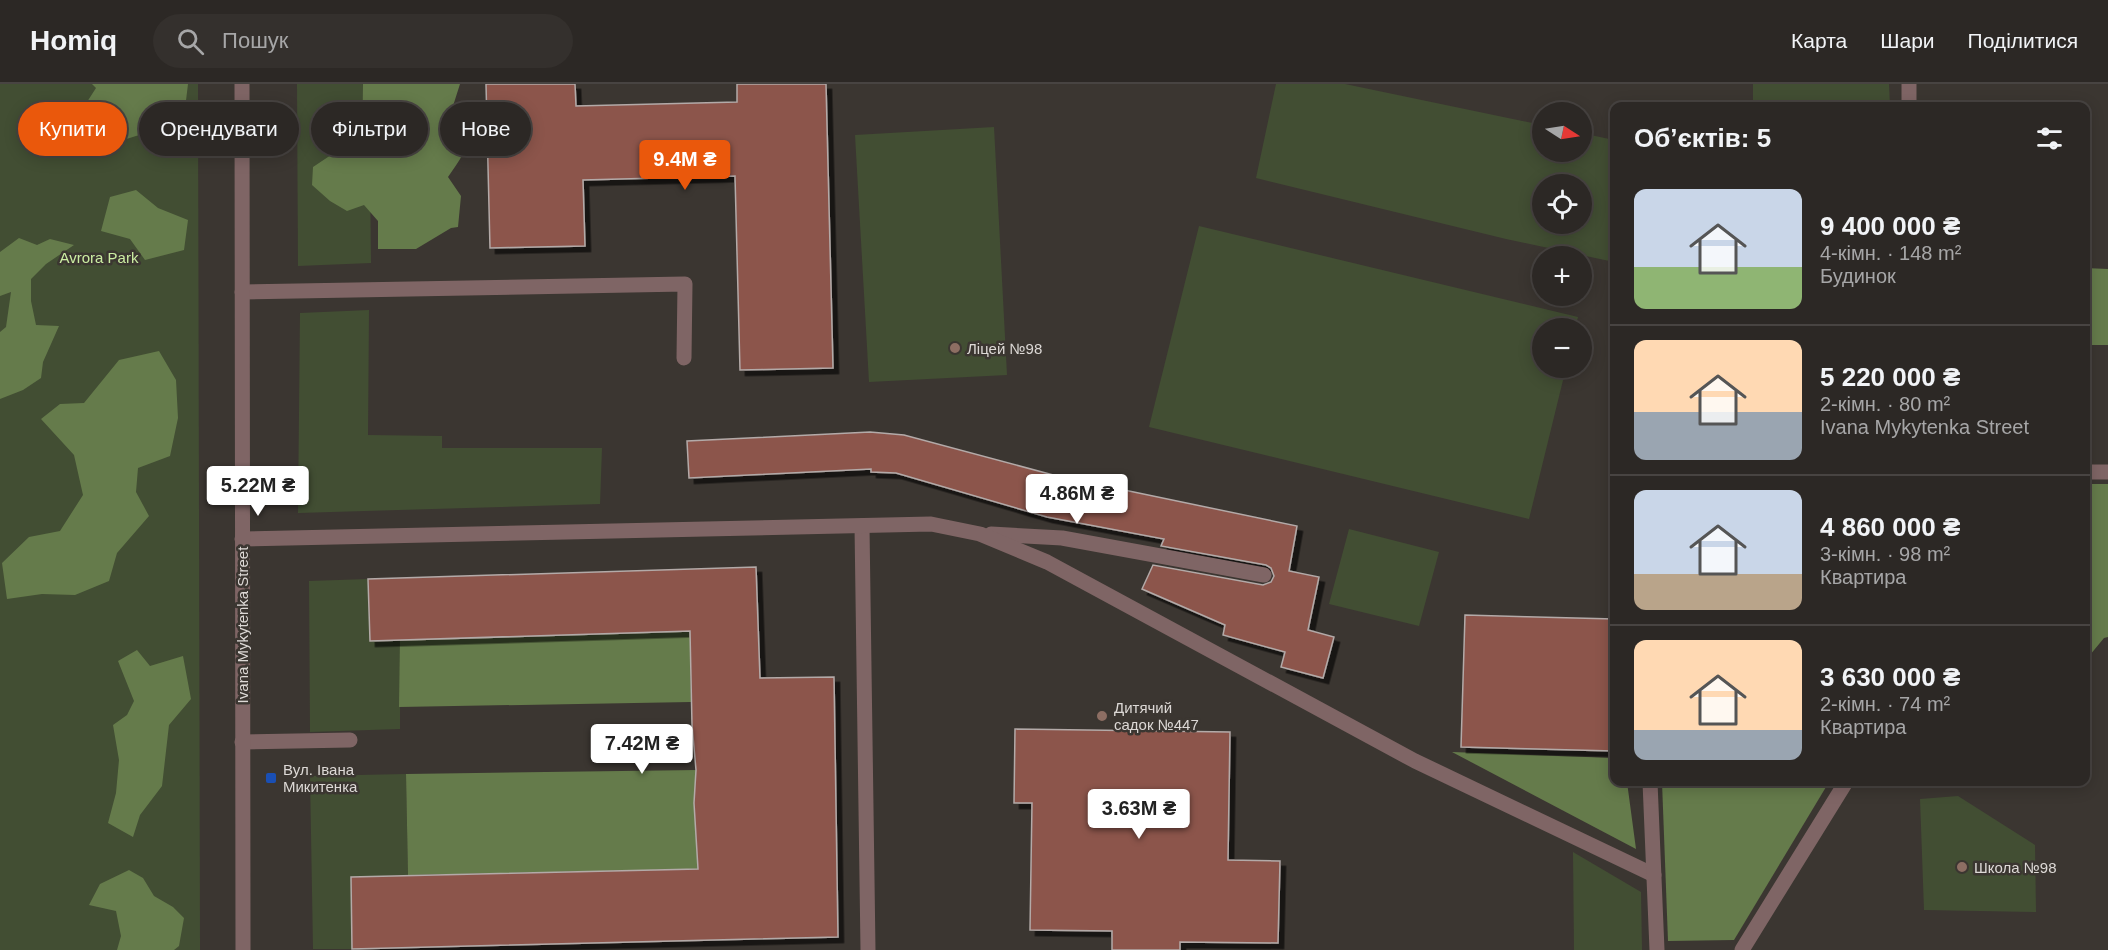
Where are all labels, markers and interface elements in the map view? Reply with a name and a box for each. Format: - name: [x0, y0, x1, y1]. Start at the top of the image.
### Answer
- search box: [153, 14, 573, 68]
- text: Homiq: [30, 25, 117, 56]
- icon: search: [174, 25, 207, 58]
- text: Пошук: [222, 28, 288, 53]
- text: Карта: [1791, 29, 1847, 52]
- text: Шари: [1880, 29, 1935, 52]
- text: Поділитися: [1968, 29, 2078, 52]
- chip: Купити: [18, 102, 127, 156]
- chip: Орендувати: [139, 102, 299, 156]
- chip: Фільтри: [311, 102, 428, 156]
- chip: Нове: [440, 102, 531, 156]
- north arrow: [1532, 102, 1592, 162]
- map controls: [1532, 102, 1592, 378]
- icon: filters: [2033, 122, 2066, 155]
- text: Об’єктів: 5: [1634, 123, 1771, 153]
- pin: 9.4M ₴: [636, 140, 734, 191]
- text: 9.4M ₴: [653, 148, 717, 170]
- button: locate: [1532, 174, 1592, 234]
- text: 9 400 000 ₴: [1820, 211, 1960, 241]
- icon: home: [1682, 213, 1754, 285]
- text: 4-кімн. · 148 m²: [1820, 242, 1961, 264]
- button: +: [1532, 246, 1592, 306]
- park label: Avrora Park: [60, 249, 139, 266]
- text: Будинок: [1820, 265, 1896, 287]
- button: −: [1532, 318, 1592, 378]
- place label: Ліцей №98: [967, 340, 1042, 357]
- marker: Ліцей №98: [948, 341, 962, 355]
- text: 5 220 000 ₴: [1820, 362, 1960, 392]
- icon: home: [1682, 364, 1754, 436]
- text: 2-кімн. · 80 m²: [1820, 393, 1950, 415]
- text: Ivana Mykytenka Street: [1820, 416, 2029, 438]
- pin: 5.22M ₴: [203, 466, 313, 517]
- text: 5.22M ₴: [221, 474, 295, 496]
- pin: 4.86M ₴: [1022, 474, 1132, 525]
- text: 4.86M ₴: [1040, 482, 1114, 504]
- text: 4 860 000 ₴: [1820, 512, 1960, 542]
- icon: home: [1682, 514, 1754, 586]
- text: 3-кімн. · 98 m²: [1820, 543, 1950, 565]
- street label: Ivana Mykytenka Street: [234, 546, 251, 703]
- text: Квартира: [1820, 566, 1906, 588]
- text: 3 630 000 ₴: [1820, 662, 1960, 692]
- icon: home: [1682, 664, 1754, 736]
- text: 2-кімн. · 74 m²: [1820, 693, 1950, 715]
- place label: Дитячий садок №447: [1114, 699, 1199, 733]
- marker: Дитячий садок №447: [1095, 709, 1109, 723]
- text: Квартира: [1820, 716, 1906, 738]
- pin: 7.42M ₴: [587, 724, 697, 775]
- text: 7.42M ₴: [605, 732, 679, 754]
- place label: Вул. Івана Микитенка: [283, 761, 358, 795]
- marker: Вул. Івана Микитенка: [264, 771, 278, 785]
- pin: 3.63M ₴: [1084, 789, 1194, 840]
- text: 3.63M ₴: [1102, 797, 1176, 819]
- place label: Школа №98: [1974, 859, 2057, 876]
- marker: Школа №98: [1955, 860, 1969, 874]

